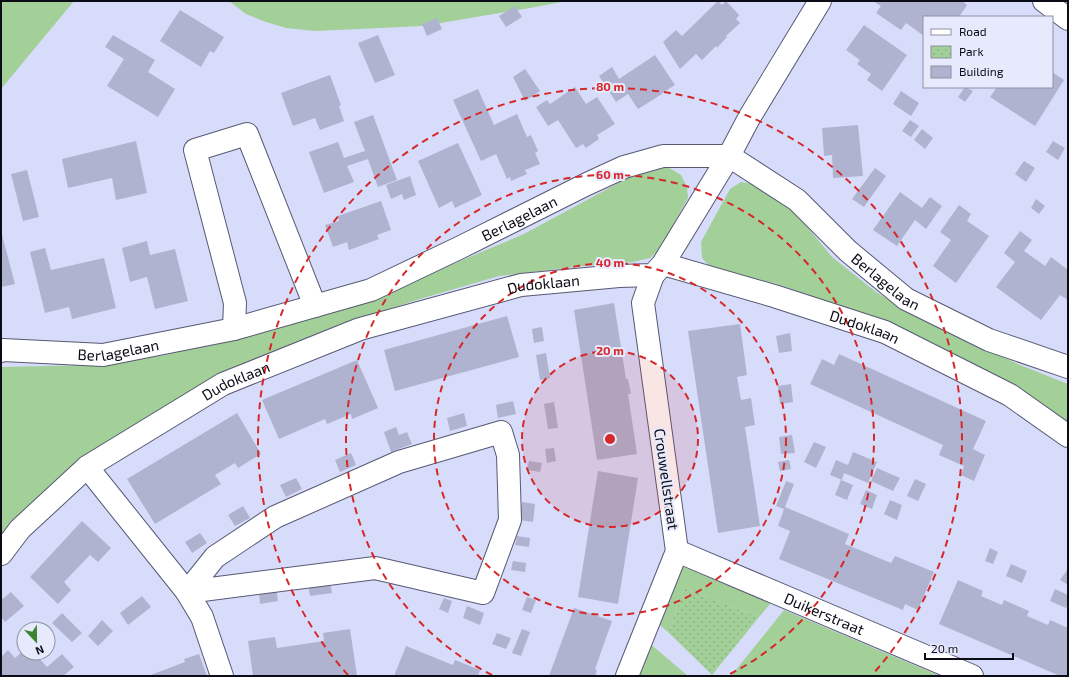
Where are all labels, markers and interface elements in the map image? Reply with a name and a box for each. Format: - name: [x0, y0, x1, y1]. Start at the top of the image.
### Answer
- legend: [923, 16, 1053, 88]
- text: Road: [959, 24, 987, 38]
- text: Park: [959, 44, 984, 58]
- text: Building: [959, 64, 1004, 78]
- text: 80 m: [596, 79, 624, 93]
- text: 60 m: [596, 167, 624, 181]
- street label: Berlagelaan: [478, 192, 560, 244]
- street label: Berlagelaan: [848, 249, 923, 313]
- text: 40 m: [596, 255, 624, 269]
- street label: Dudoklaan: [505, 271, 581, 297]
- street label: Dudoklaan: [827, 306, 903, 347]
- street label: Berlagelaan: [77, 335, 160, 364]
- text: 20 m: [596, 343, 624, 357]
- street label: Dudoklaan: [198, 357, 272, 404]
- street label: Crouwellstraat: [651, 427, 683, 531]
- centre of rings: [603, 432, 617, 446]
- street label: Duikerstraat: [782, 588, 867, 638]
- north arrow: [16, 621, 56, 661]
- scale bar: [925, 635, 1013, 661]
- text: 20 m: [931, 641, 958, 655]
- text: N: [34, 643, 46, 658]

